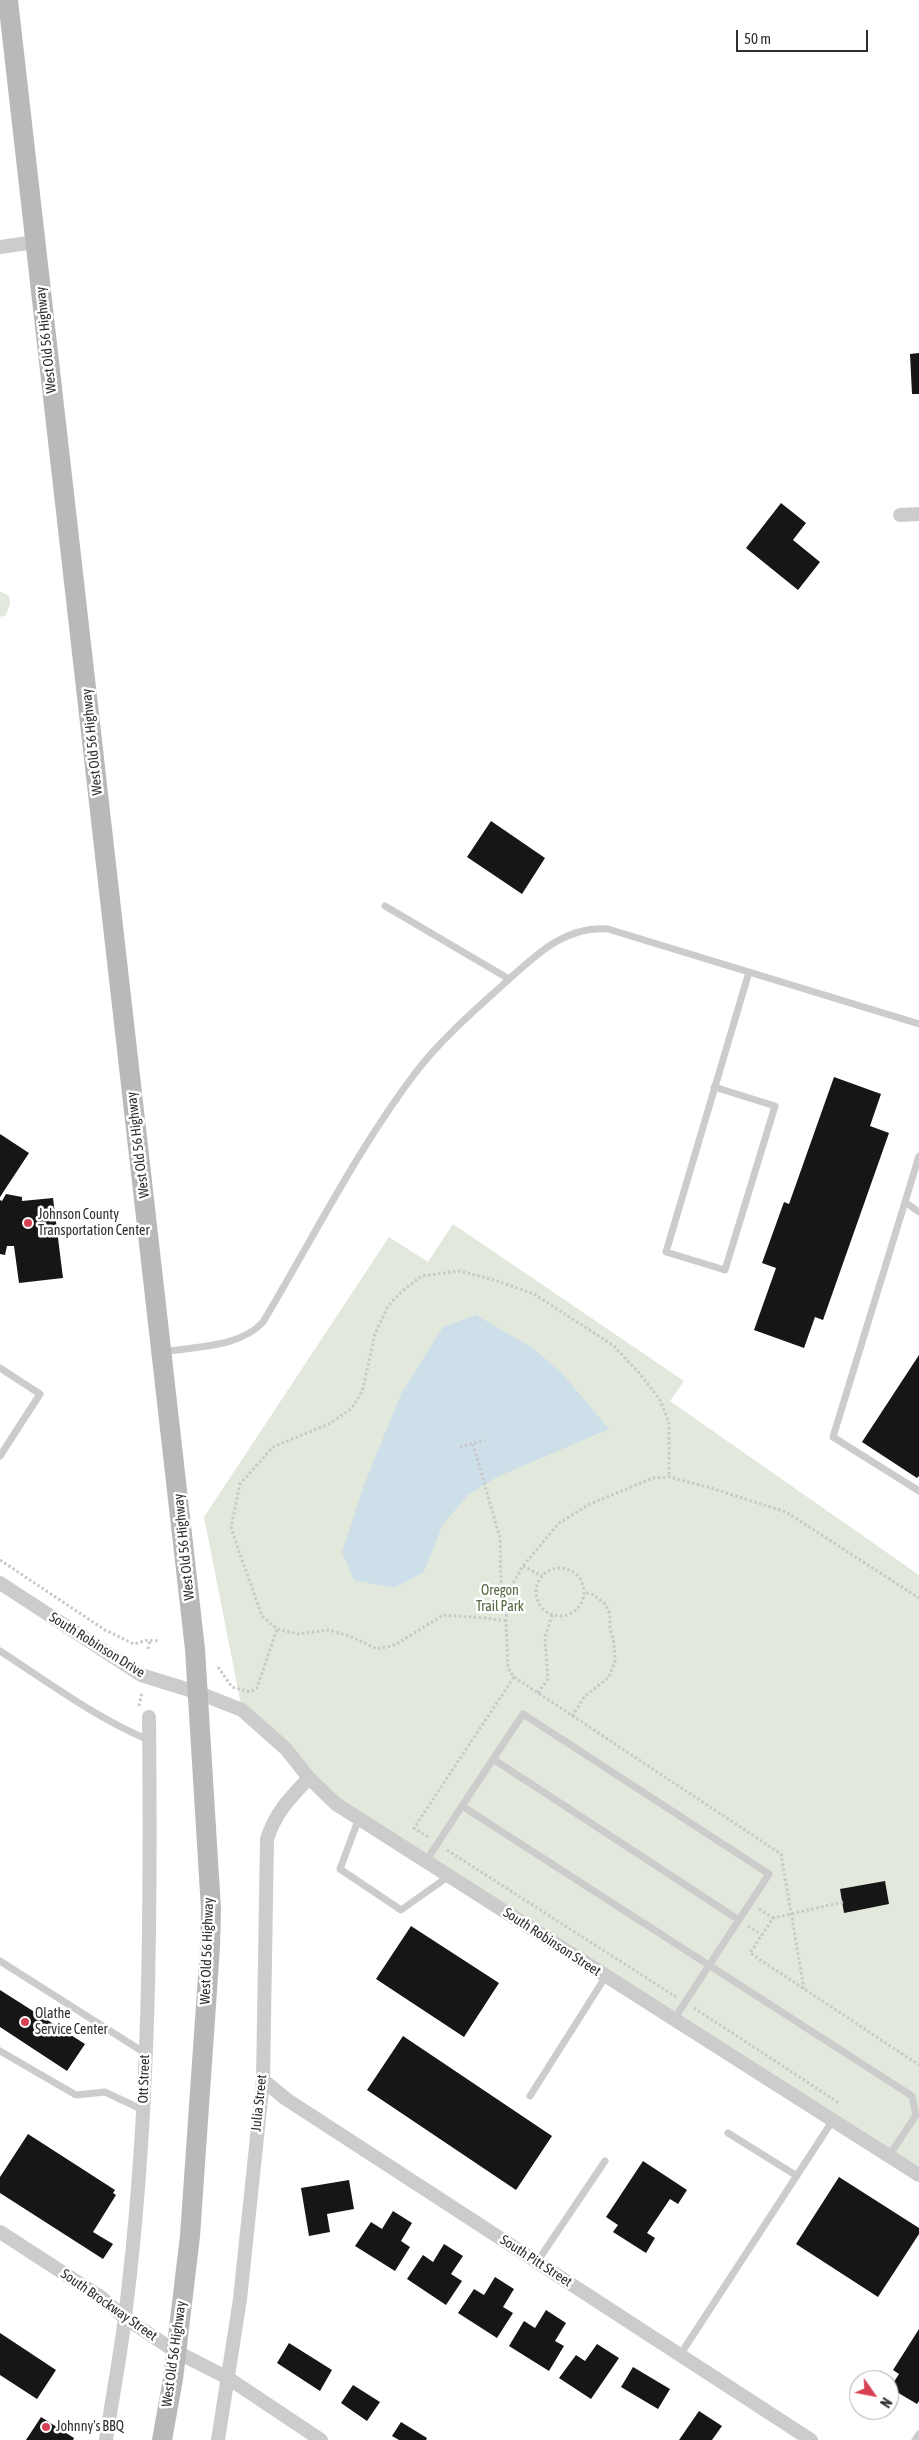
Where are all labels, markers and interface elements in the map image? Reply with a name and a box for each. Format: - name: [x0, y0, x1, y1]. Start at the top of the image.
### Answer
- scale bar: [739, 20, 872, 52]
- text: 50 m: [744, 30, 771, 47]
- street label: West Old 56 Highway: [32, 286, 60, 394]
- street label: West Old 56 Highway: [78, 688, 106, 796]
- street label: West Old 56 Highway: [123, 1091, 153, 1199]
- place label: Johnson County Transportation Center: [38, 1207, 150, 1240]
- marker: Johnson County Transportation Center: [22, 1217, 34, 1229]
- street label: West Old 56 Highway: [170, 1493, 198, 1601]
- park label: Oregon Trail Park: [476, 1583, 524, 1615]
- street label: South Robinson Drive: [46, 1609, 148, 1681]
- street label: West Old 56 Highway: [197, 1897, 217, 2005]
- street label: South Robinson Street: [500, 1904, 604, 1980]
- place label: Olathe Service Center: [35, 2006, 108, 2038]
- marker: Olathe Service Center: [19, 2016, 31, 2028]
- street label: Ott Street: [135, 2054, 153, 2104]
- street label: Julia Street: [248, 2074, 270, 2132]
- street label: South Pitt Street: [497, 2231, 575, 2291]
- street label: South Brockway Street: [58, 2265, 160, 2345]
- street label: West Old 56 Highway: [158, 2300, 190, 2408]
- north arrow: [849, 2370, 899, 2420]
- text: N: [877, 2395, 895, 2410]
- place label: Johnny's BBQ: [56, 2419, 124, 2435]
- marker: Johnny's BBQ: [40, 2421, 52, 2433]

